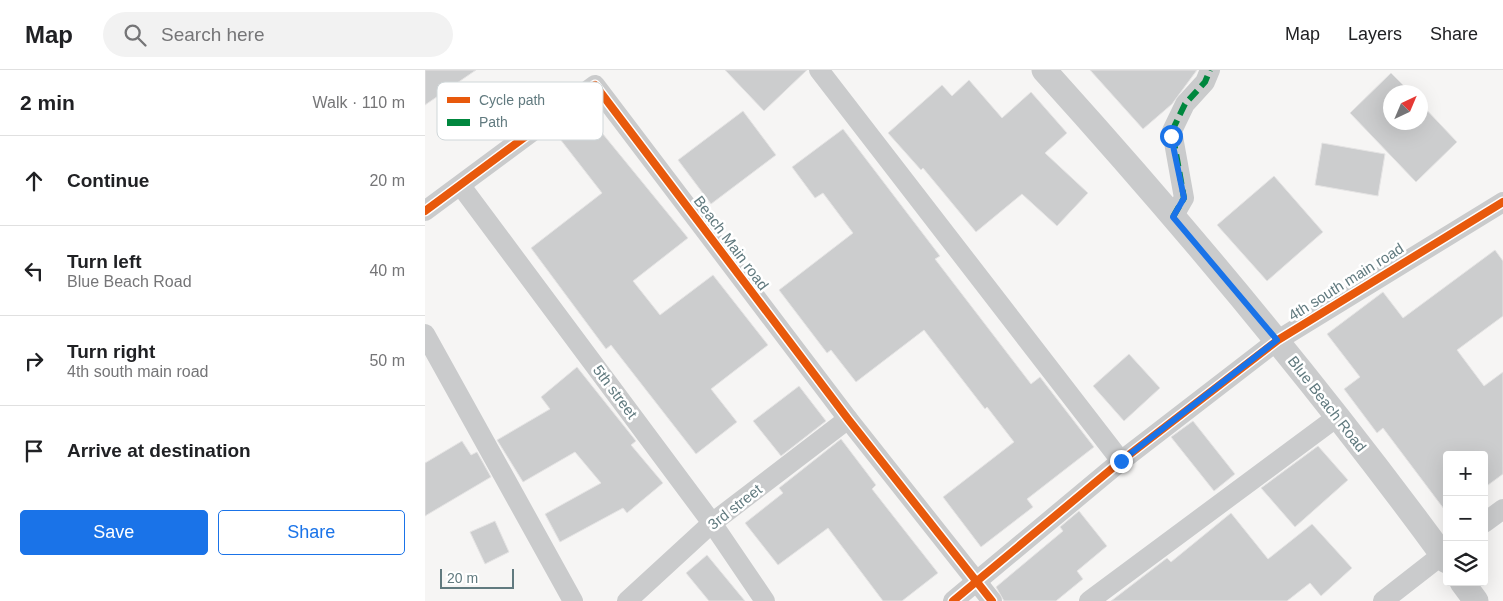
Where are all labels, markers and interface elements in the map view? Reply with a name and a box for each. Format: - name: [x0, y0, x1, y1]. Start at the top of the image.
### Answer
- search box: [103, 12, 453, 57]
- text: Map: [25, 21, 73, 48]
- icon: search: [121, 21, 149, 49]
- text: Search here: [161, 24, 265, 45]
- text: Map: [1285, 24, 1320, 44]
- text: Layers: [1348, 24, 1402, 44]
- text: Share: [1430, 24, 1478, 44]
- legend: [437, 82, 603, 140]
- north arrow: [1383, 85, 1428, 130]
- text: 2 min: [20, 91, 75, 114]
- text: Cycle path: [479, 92, 545, 108]
- text: Walk · 110 m: [313, 94, 405, 111]
- text: Path: [479, 114, 508, 130]
- route start: [1160, 125, 1183, 148]
- icon: ahead: [20, 167, 48, 195]
- text: Continue: [67, 170, 149, 191]
- text: 20 m: [369, 172, 405, 189]
- street label: Beach Main road: [690, 192, 772, 293]
- street label: 4th south main road: [1285, 239, 1406, 324]
- text: Turn left: [67, 251, 142, 272]
- icon: left: [20, 257, 48, 285]
- text: 40 m: [369, 262, 405, 279]
- text: Blue Beach Road: [67, 273, 192, 290]
- text: Turn right: [67, 341, 155, 362]
- icon: right: [20, 347, 48, 375]
- text: 50 m: [369, 352, 405, 369]
- street label: Blue Beach Road: [1285, 352, 1370, 455]
- street label: 5th street: [590, 362, 642, 422]
- text: 4th south main road: [67, 363, 208, 380]
- icon: arrive: [20, 437, 48, 465]
- text: Arrive at destination: [67, 440, 251, 461]
- route end: [1110, 450, 1133, 473]
- map controls: [1443, 451, 1488, 586]
- button: +: [1443, 451, 1488, 496]
- street label: 3rd street: [704, 480, 766, 533]
- button: −: [1443, 496, 1488, 541]
- button: Save: [20, 510, 208, 555]
- button: Share: [218, 510, 405, 555]
- button: layers: [1443, 541, 1488, 586]
- scale bar: [440, 566, 514, 589]
- text: 20 m: [447, 570, 478, 586]

